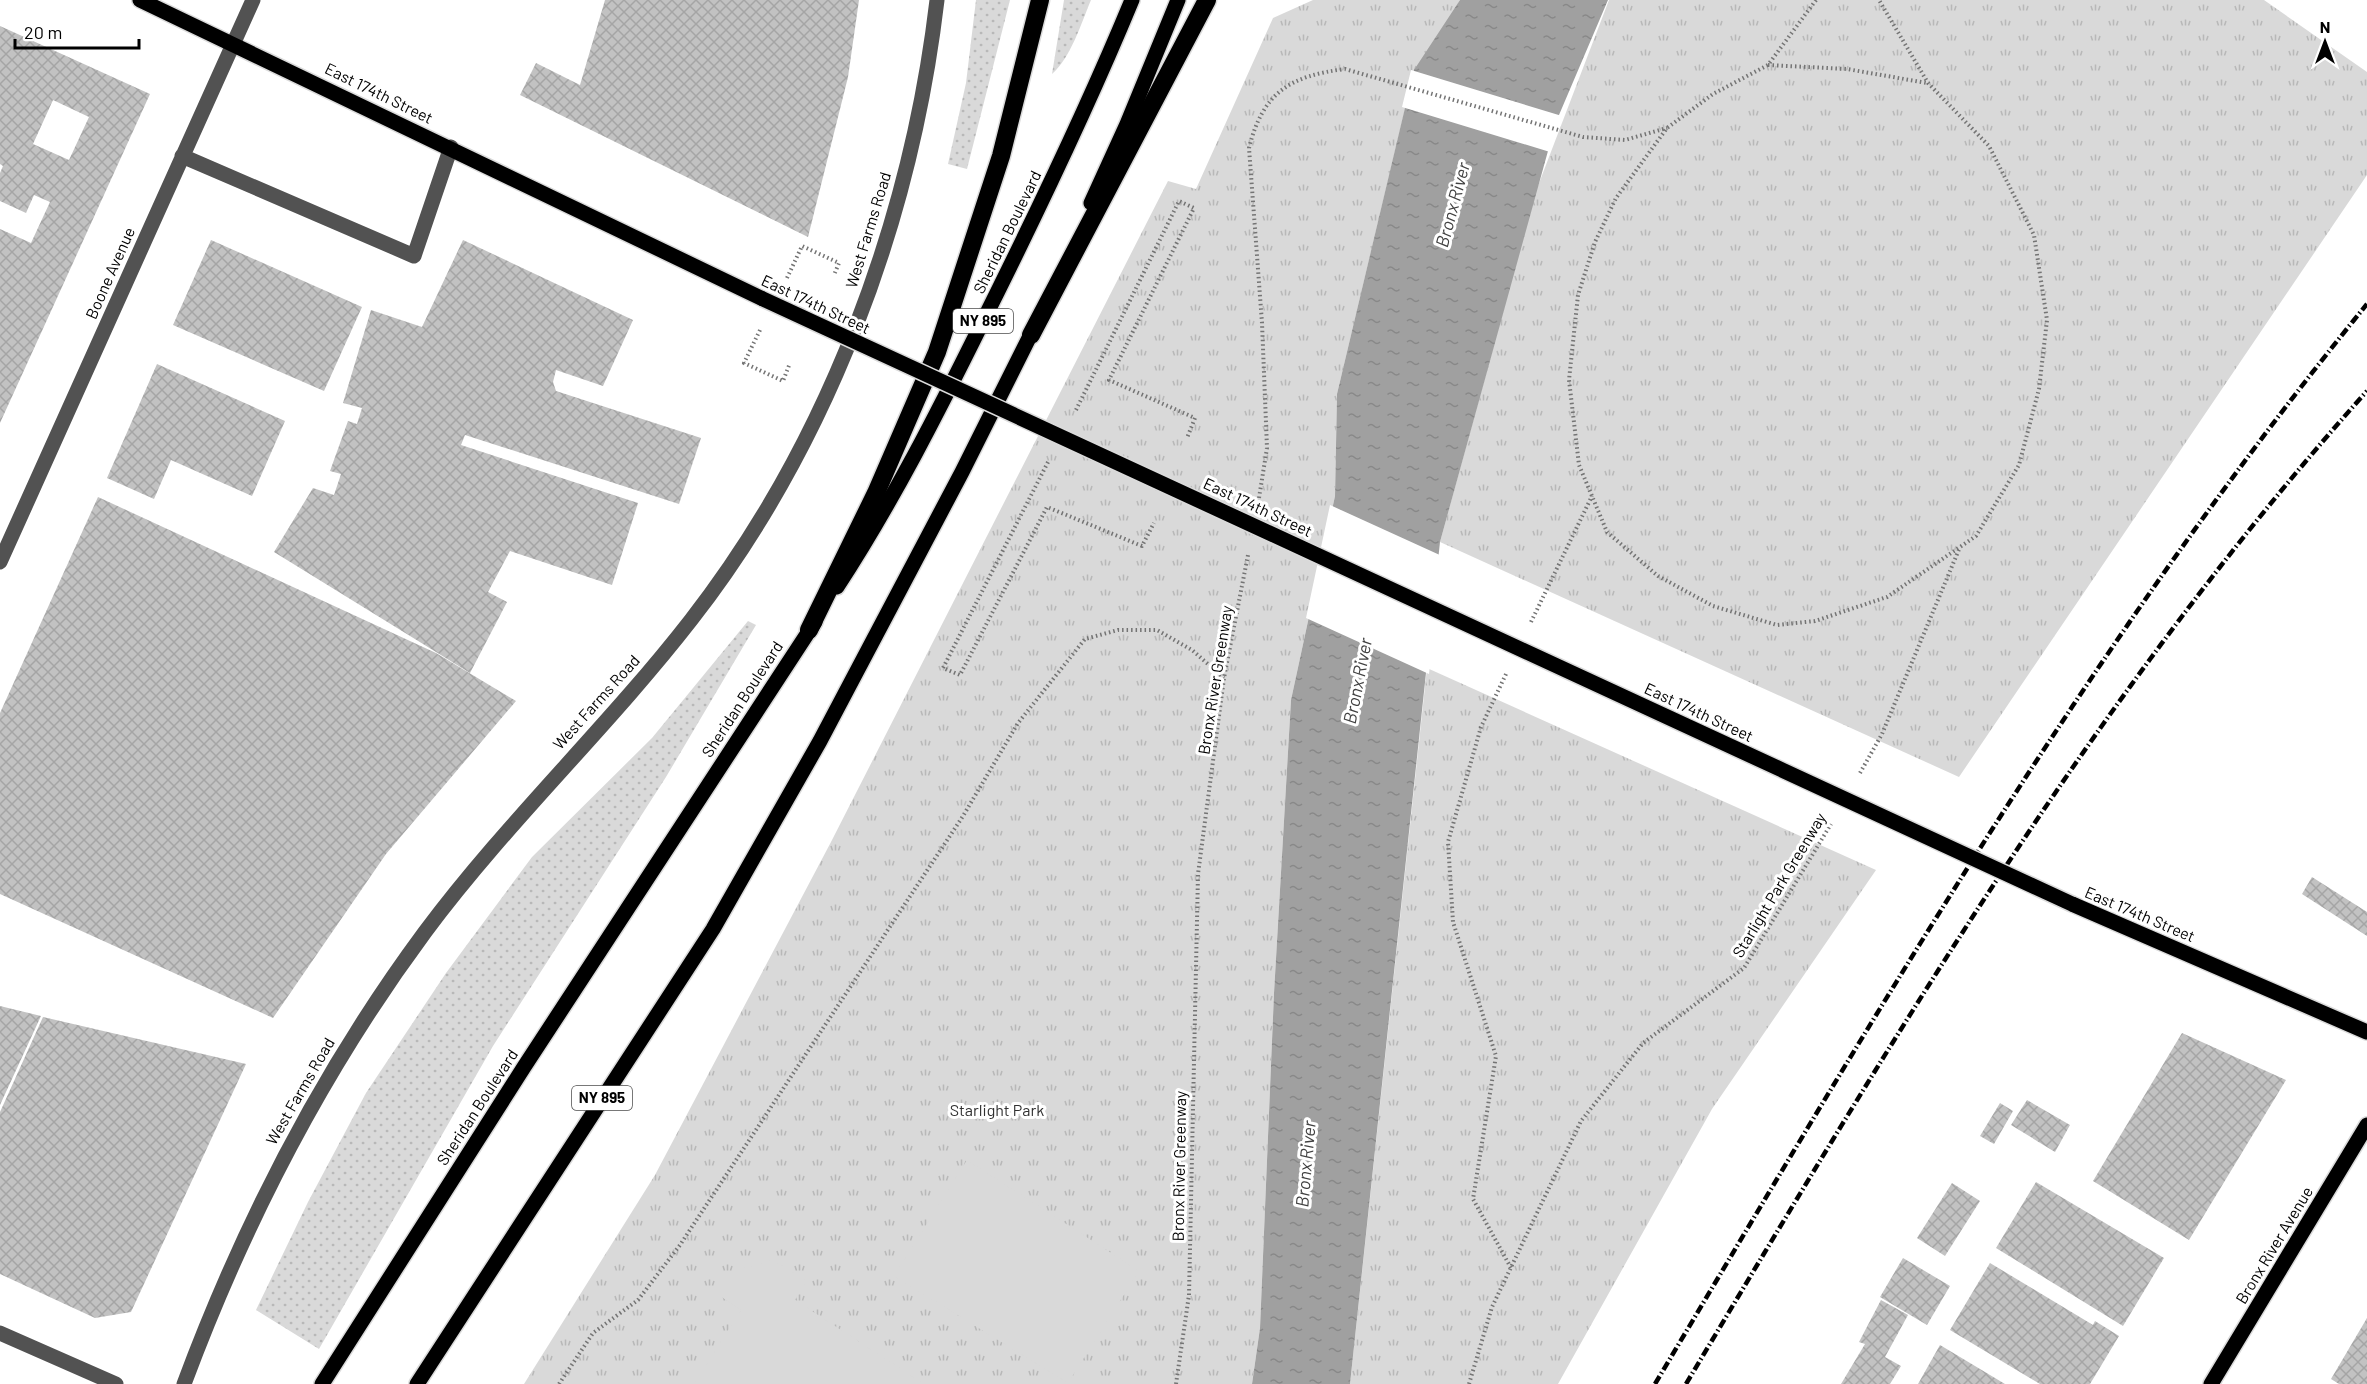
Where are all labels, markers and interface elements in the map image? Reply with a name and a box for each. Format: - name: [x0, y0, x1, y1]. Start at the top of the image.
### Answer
- scale bar: [15, 12, 140, 50]
- north arrow: [2295, 12, 2355, 72]
- text: N: [2320, 17, 2330, 36]
- text: 20 m: [24, 21, 62, 43]
- street label: East 174th Street: [322, 58, 436, 127]
- water label: Bronx River: [1430, 159, 1474, 250]
- street label: Sheridan Boulevard: [969, 167, 1045, 296]
- street label: West Farms Road: [841, 169, 894, 290]
- street label: Boone Avenue: [81, 224, 138, 322]
- street label: East 174th Street: [759, 270, 874, 337]
- road number: NY 895: [953, 309, 1013, 333]
- street label: East 174th Street: [1201, 473, 1316, 540]
- street label: Bronx River Greenway: [1193, 603, 1236, 756]
- water label: Bronx River: [1338, 635, 1376, 726]
- street label: Sheridan Boulevard: [697, 637, 786, 760]
- street label: West Farms Road: [548, 651, 643, 753]
- street label: East 174th Street: [1642, 678, 1757, 745]
- street label: Starlight Park Greenway: [1728, 808, 1830, 961]
- street label: East 174th Street: [2082, 882, 2198, 945]
- street label: West Farms Road: [261, 1034, 338, 1148]
- street label: Sheridan Boulevard: [432, 1045, 521, 1168]
- road number: NY 895: [572, 1086, 632, 1110]
- street label: Bronx River Greenway: [1168, 1090, 1189, 1241]
- park label: Starlight Park: [950, 1100, 1044, 1119]
- water label: Bronx River: [1290, 1119, 1320, 1208]
- street label: Bronx River Avenue: [2231, 1183, 2316, 1307]

